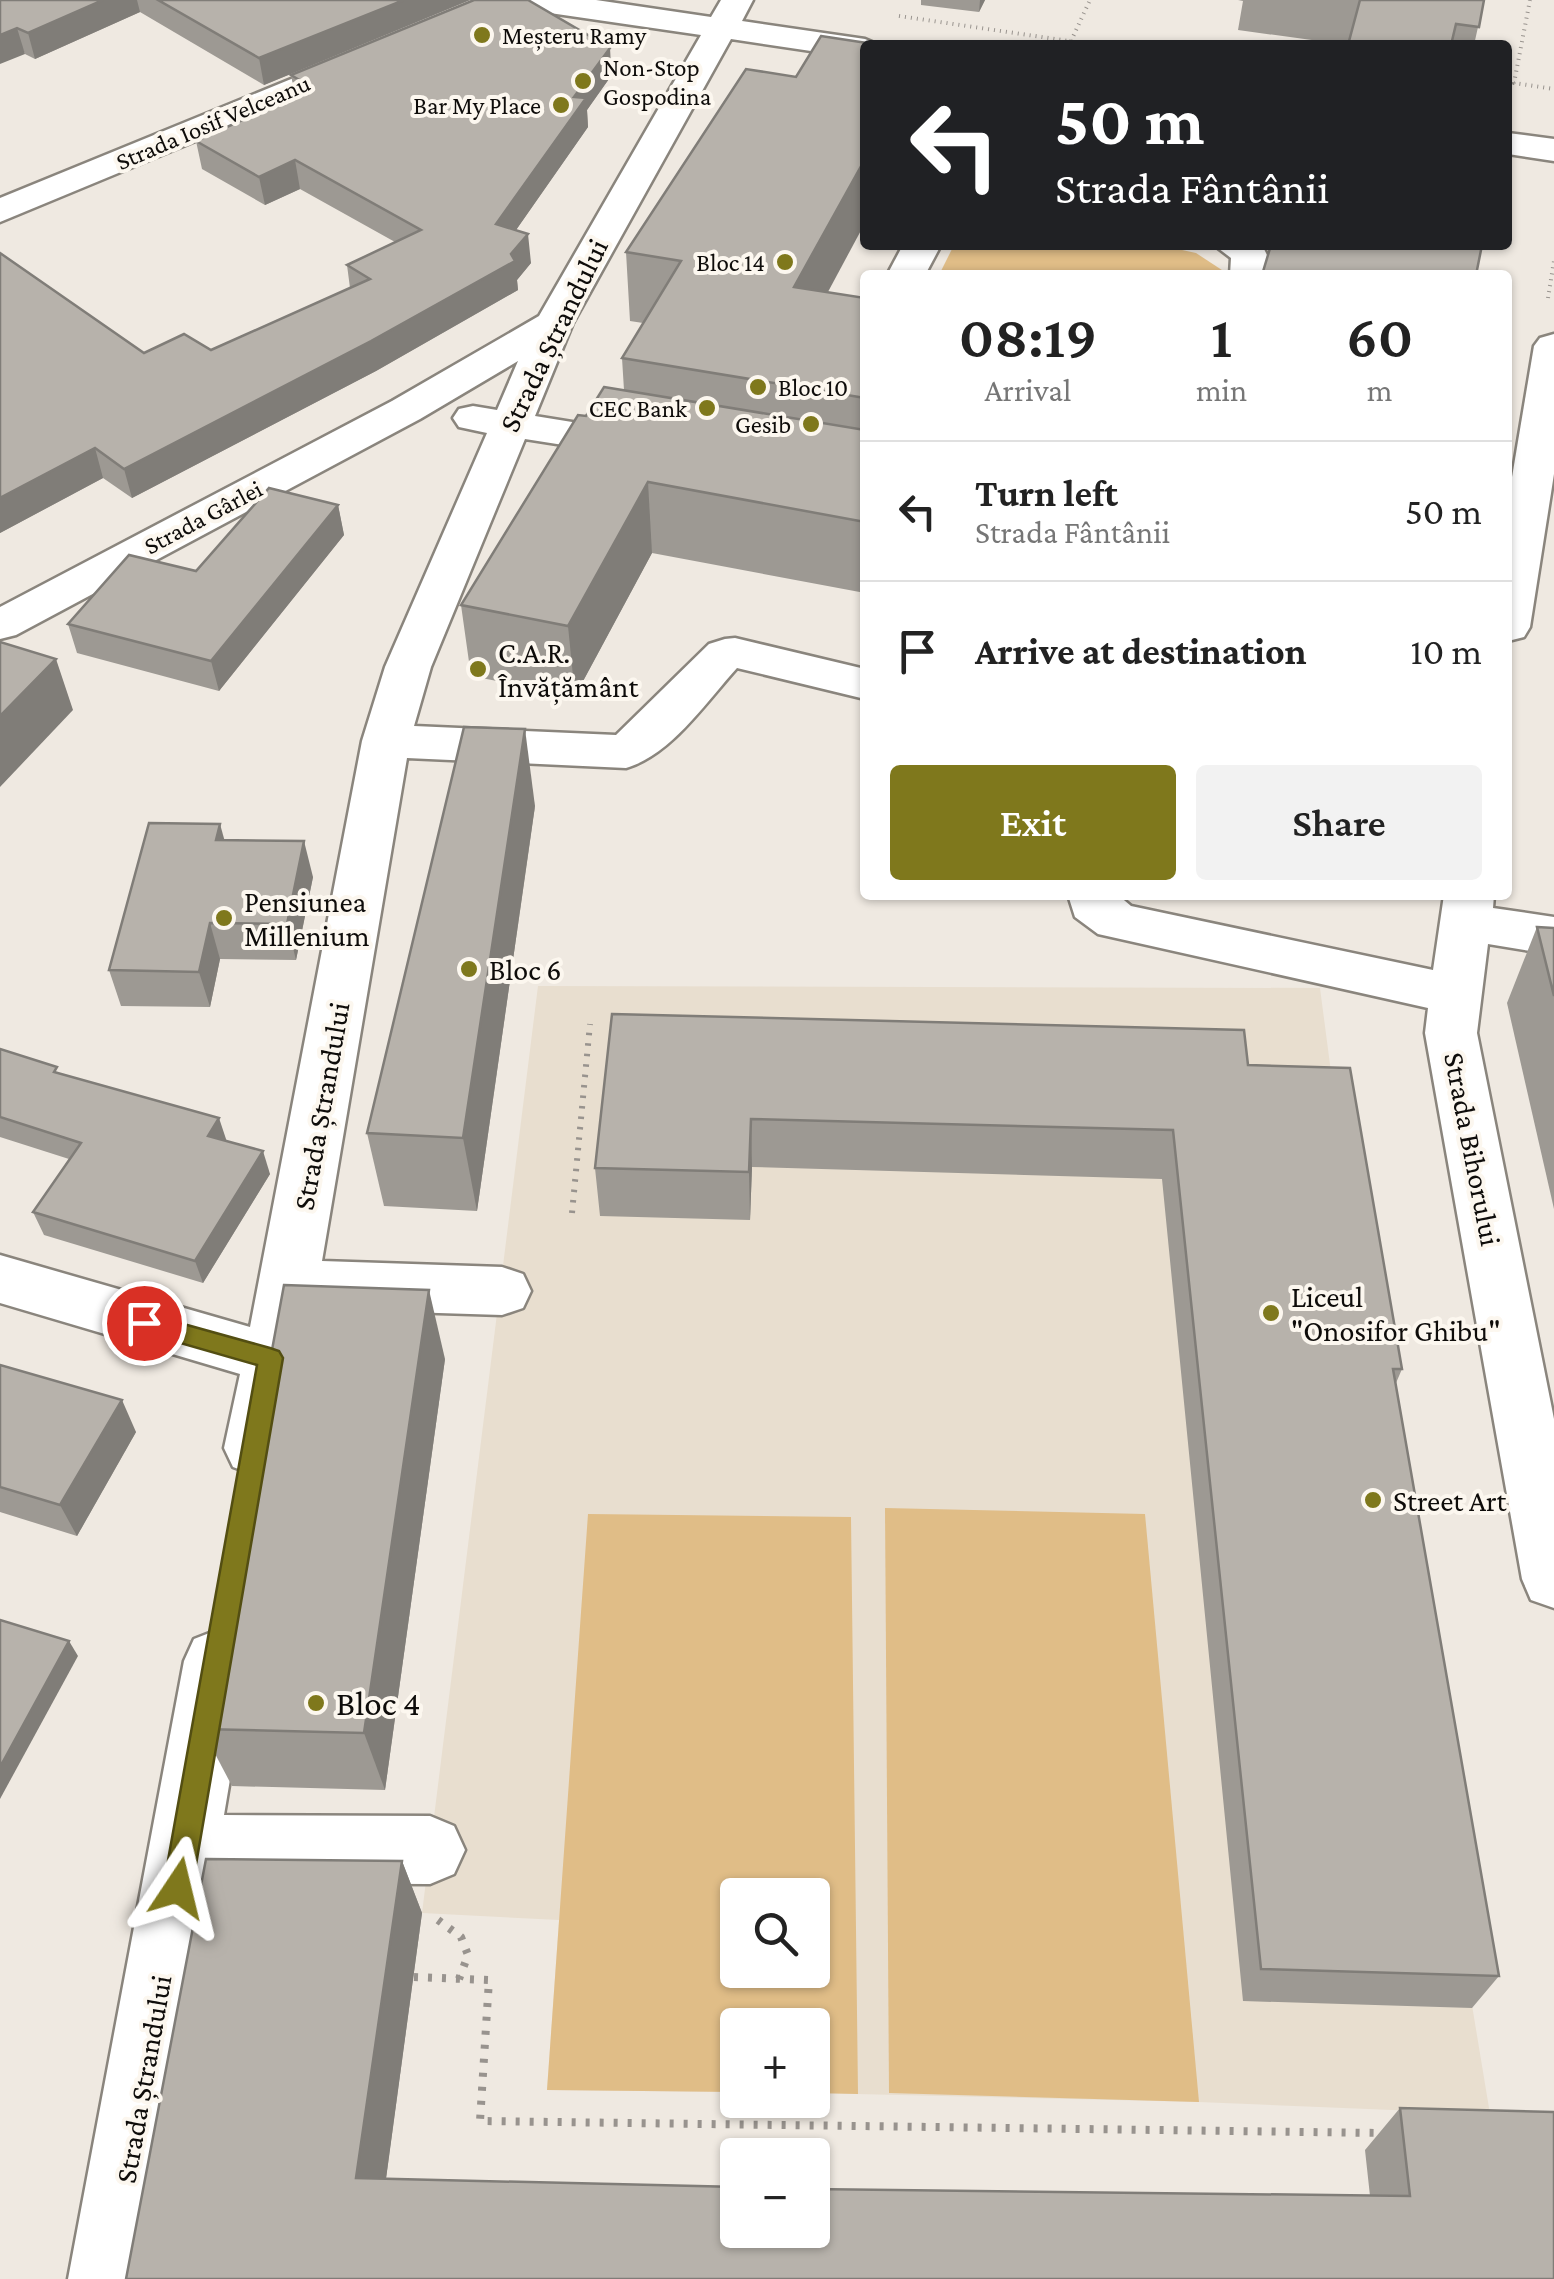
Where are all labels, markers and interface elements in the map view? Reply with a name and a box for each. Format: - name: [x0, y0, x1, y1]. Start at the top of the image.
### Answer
- place label: Meșteru Ramy: [502, 22, 647, 51]
- marker: Meșteru Ramy: [471, 24, 493, 46]
- place label: Non-Stop Gospodina: [603, 54, 712, 111]
- street label: Strada Iosif Velceanu: [112, 69, 314, 175]
- marker: Non-Stop Gospodina: [572, 70, 594, 92]
- icon: left: [890, 80, 1020, 210]
- text: 50 m: [1055, 81, 1205, 159]
- place label: Bar My Place: [413, 92, 541, 120]
- marker: Bar My Place: [550, 94, 572, 116]
- text: Strada Fântânii: [1055, 163, 1329, 213]
- street label: Strada Ștrandului: [492, 233, 617, 438]
- place label: Bloc 14: [696, 249, 765, 276]
- marker: Bloc 14: [774, 251, 796, 273]
- text: 08:19: [959, 303, 1097, 370]
- text: 1: [1211, 303, 1232, 370]
- text: 60: [1346, 303, 1413, 370]
- text: Arrival: [984, 372, 1071, 408]
- text: min: [1196, 372, 1247, 408]
- text: m: [1367, 372, 1392, 408]
- place label: Bloc 10: [778, 374, 848, 401]
- marker: Bloc 10: [747, 376, 769, 398]
- place label: CEC Bank: [589, 395, 687, 422]
- marker: CEC Bank: [696, 397, 718, 419]
- place label: Gesib: [735, 411, 791, 438]
- marker: Gesib: [800, 413, 822, 435]
- text: Turn left: [975, 472, 1118, 514]
- street label: Strada Gârlei: [139, 475, 267, 559]
- icon: left: [890, 484, 945, 539]
- text: 50 m: [1405, 490, 1482, 532]
- text: Strada Fântânii: [975, 514, 1170, 550]
- icon: arrive: [890, 624, 945, 679]
- text: Arrive at destination: [975, 630, 1307, 672]
- text: 10 m: [1410, 630, 1482, 672]
- place label: C.A.R. Învățământ: [497, 636, 639, 706]
- marker: C.A.R. Învățământ: [467, 658, 489, 680]
- button: Exit: [890, 765, 1176, 880]
- button: Share: [1196, 765, 1482, 880]
- place label: Pensiunea Millenium: [244, 885, 370, 952]
- marker: Pensiunea Millenium: [213, 907, 235, 929]
- place label: Bloc 6: [489, 953, 561, 986]
- marker: Bloc 6: [458, 958, 480, 980]
- street label: Strada Ștrandului: [286, 999, 359, 1213]
- street label: Strada Bihorului: [1438, 1049, 1508, 1249]
- place label: Liceul "Onosifor Ghibu": [1291, 1280, 1500, 1347]
- pin: [102, 1281, 187, 1366]
- icon: arrive: [117, 1296, 172, 1351]
- marker: Liceul "Onosifor Ghibu": [1260, 1302, 1282, 1324]
- place label: Street Art: [1393, 1484, 1508, 1517]
- marker: Street Art: [1362, 1489, 1384, 1511]
- place label: Bloc 4: [336, 1684, 421, 1723]
- marker: Bloc 4: [305, 1692, 327, 1714]
- position arrow: [126, 1836, 230, 1940]
- map controls: [720, 1878, 830, 2248]
- button: search: [720, 1878, 830, 1988]
- street label: Strada Ștrandului: [108, 1972, 181, 2186]
- button: +: [720, 2008, 830, 2118]
- button: −: [720, 2138, 830, 2248]

